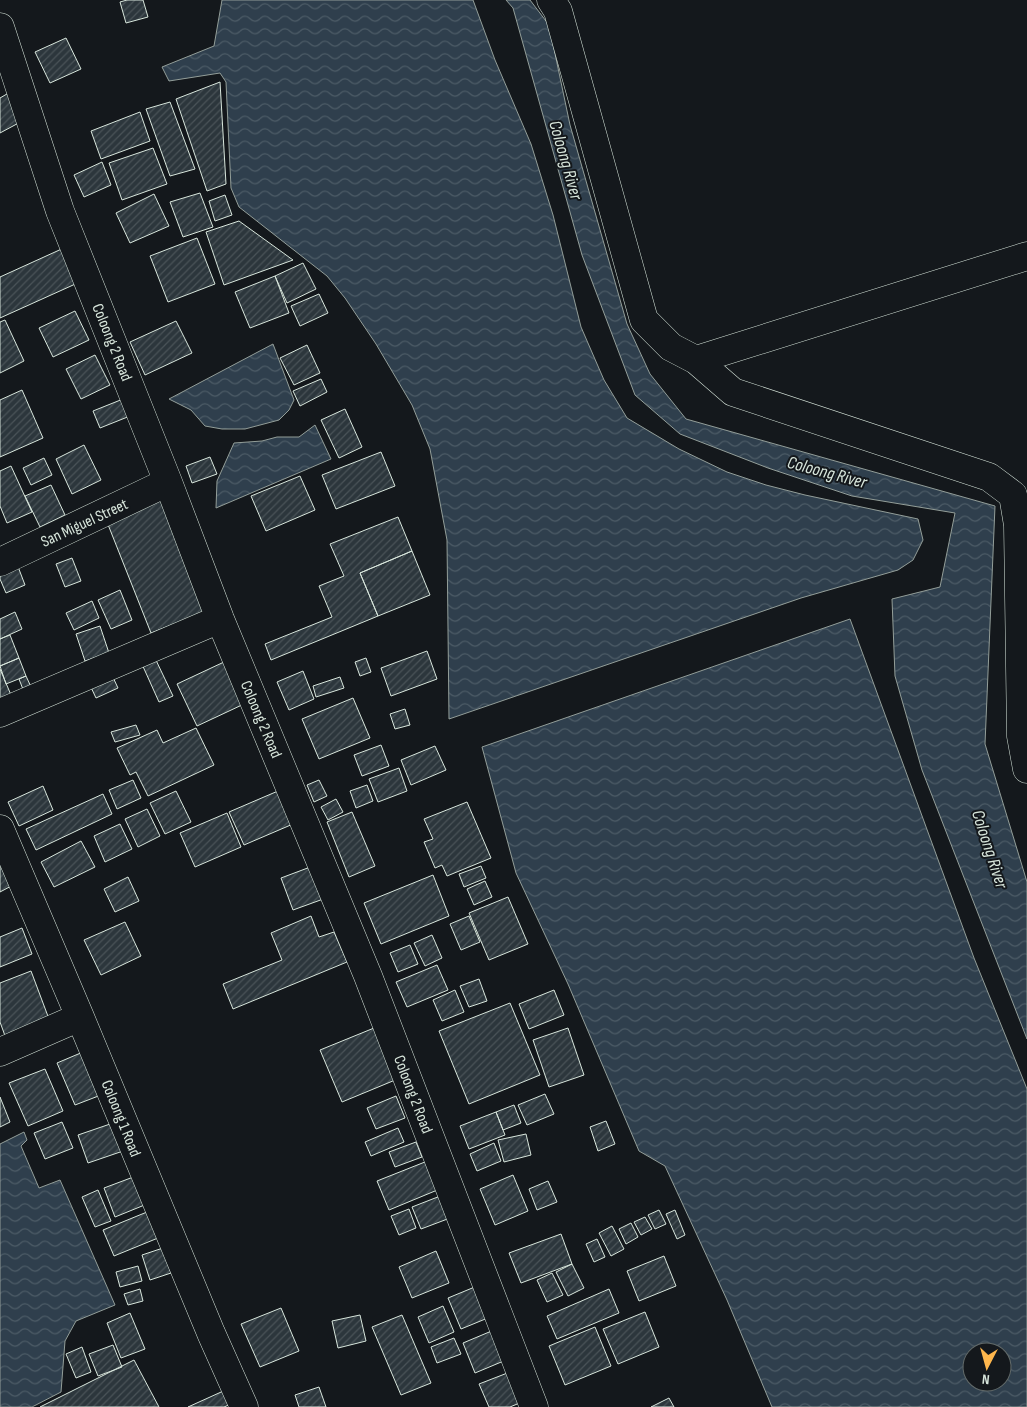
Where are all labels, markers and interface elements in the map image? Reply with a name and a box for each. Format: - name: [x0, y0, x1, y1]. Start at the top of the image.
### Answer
- water label: Coloong River: [544, 118, 587, 203]
- street label: Coloong 2 Road: [87, 301, 136, 384]
- water label: Coloong River: [785, 452, 870, 493]
- street label: San Miguel Street: [38, 495, 131, 552]
- street label: Coloong 2 Road: [236, 678, 285, 761]
- water label: Coloong River: [967, 807, 1012, 892]
- street label: Coloong 2 Road: [389, 1053, 436, 1136]
- street label: Coloong 1 Road: [97, 1077, 145, 1160]
- north arrow: [962, 1342, 1012, 1392]
- text: N: [981, 1371, 990, 1388]

